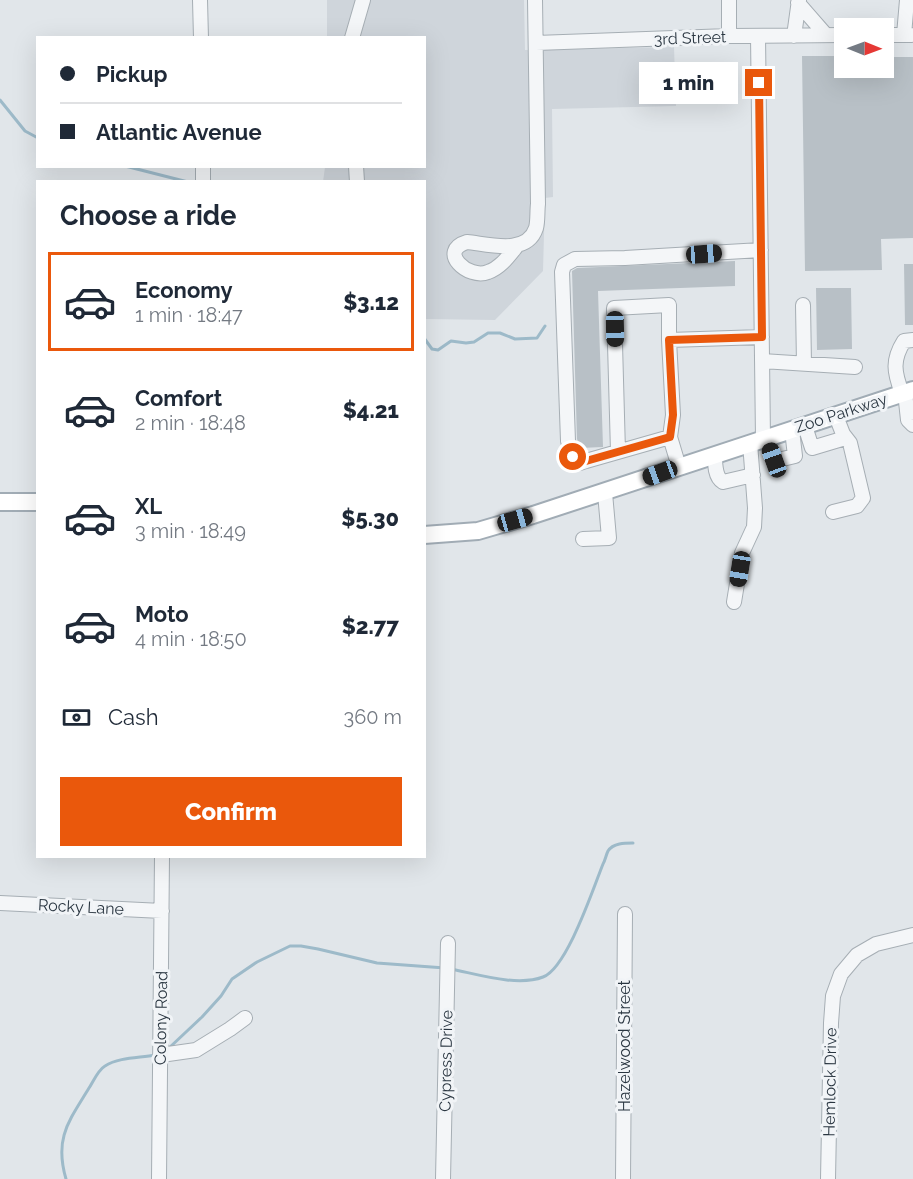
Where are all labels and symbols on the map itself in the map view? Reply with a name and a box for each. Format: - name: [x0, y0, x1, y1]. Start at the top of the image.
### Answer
- north arrow: [834, 18, 894, 78]
- street label: 3rd Street: [654, 27, 727, 49]
- callout: 1 min: [639, 62, 738, 104]
- route end: [745, 69, 772, 96]
- car: [685, 244, 723, 264]
- car: [606, 311, 624, 347]
- street label: Zoo Parkway: [793, 389, 890, 437]
- car: [759, 440, 789, 480]
- route start: [559, 443, 586, 470]
- car: [640, 458, 680, 488]
- car: [495, 506, 535, 534]
- car: [728, 550, 752, 588]
- street label: Rocky Lane: [38, 895, 124, 919]
- street label: Colony Road: [151, 971, 171, 1065]
- street label: Hazelwood Street: [615, 979, 634, 1112]
- street label: Cypress Drive: [436, 1010, 456, 1112]
- street label: Hemlock Drive: [820, 1027, 840, 1137]

